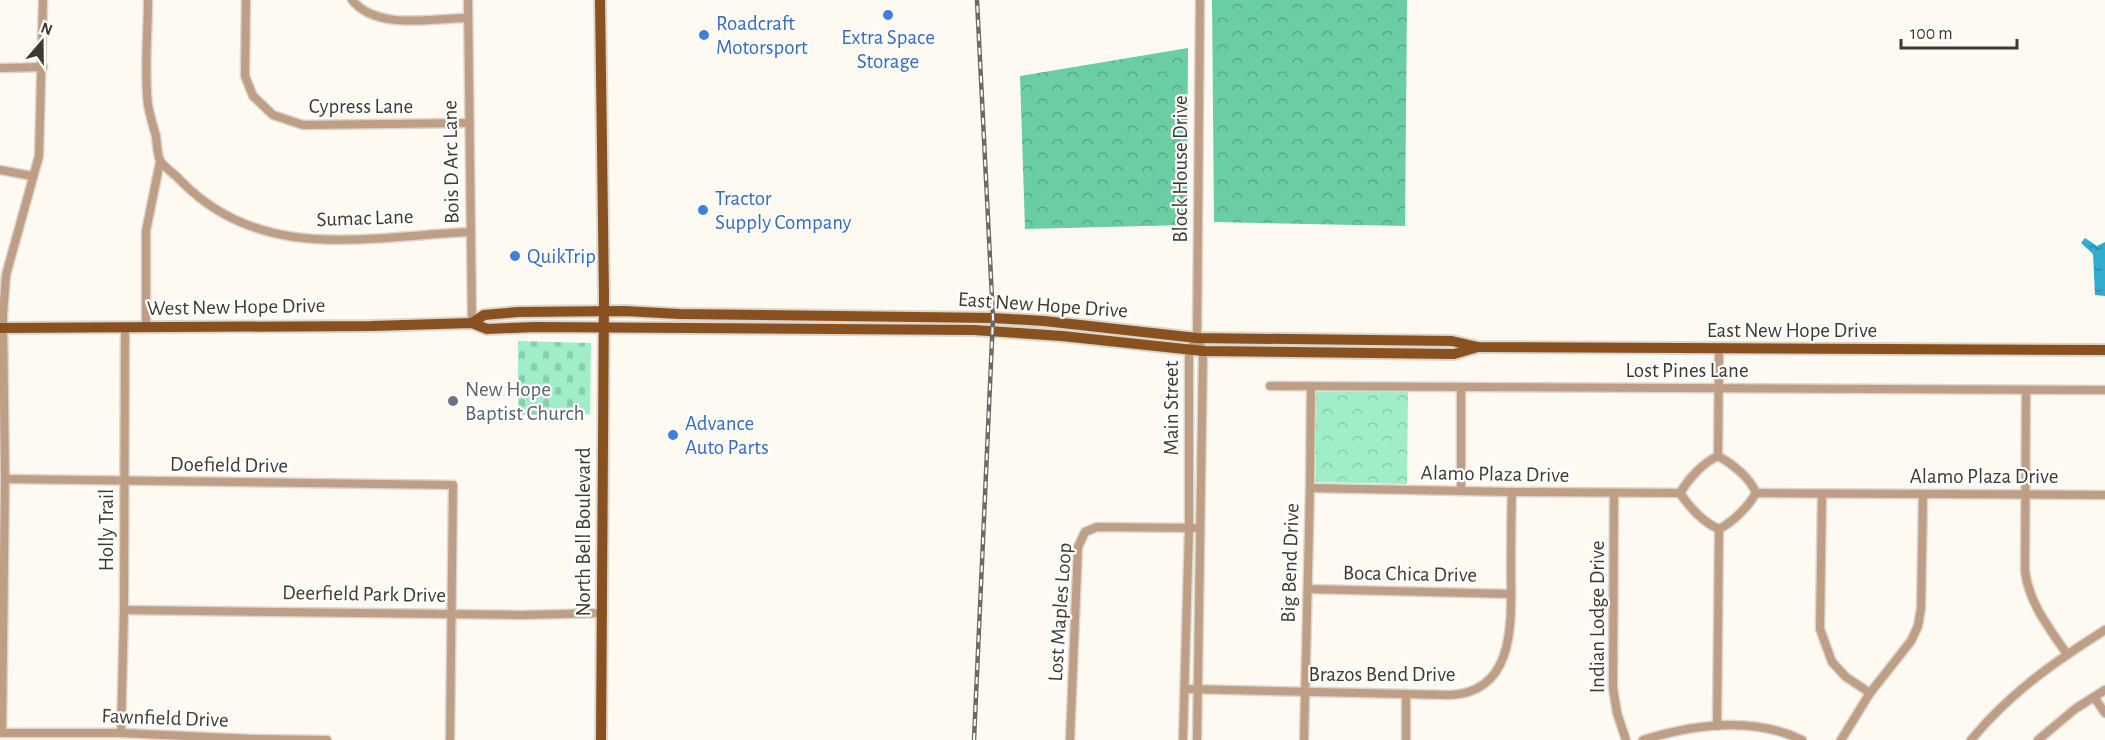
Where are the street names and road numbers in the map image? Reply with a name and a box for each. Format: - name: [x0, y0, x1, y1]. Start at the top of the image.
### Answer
- street label: Block House Drive: [1170, 95, 1191, 243]
- street label: Cypress Lane: [309, 96, 413, 117]
- street label: Bois D Arc Lane: [439, 100, 463, 224]
- street label: Sumac Lane: [316, 206, 414, 230]
- street label: East New Hope Drive: [957, 289, 1129, 321]
- street label: West New Hope Drive: [147, 295, 325, 319]
- street label: East New Hope Drive: [1707, 320, 1877, 341]
- street label: Main Street: [1161, 360, 1182, 455]
- street label: Lost Pines Lane: [1625, 360, 1749, 381]
- street label: North Bell Boulevard: [573, 447, 594, 617]
- street label: Doefield Drive: [170, 453, 288, 477]
- street label: Alamo Plaza Drive: [1420, 462, 1570, 486]
- street label: Alamo Plaza Drive: [1910, 466, 2058, 487]
- street label: Holly Trail: [96, 489, 117, 571]
- street label: Big Bend Drive: [1277, 503, 1303, 623]
- street label: Indian Lodge Drive: [1587, 541, 1608, 693]
- street label: Lost Maples Loop: [1045, 542, 1075, 682]
- street label: Boca Chica Drive: [1343, 562, 1477, 586]
- street label: Deerfield Park Drive: [282, 582, 446, 606]
- street label: Brazos Bend Drive: [1309, 664, 1455, 685]
- street label: Fawnfield Drive: [101, 705, 229, 731]

